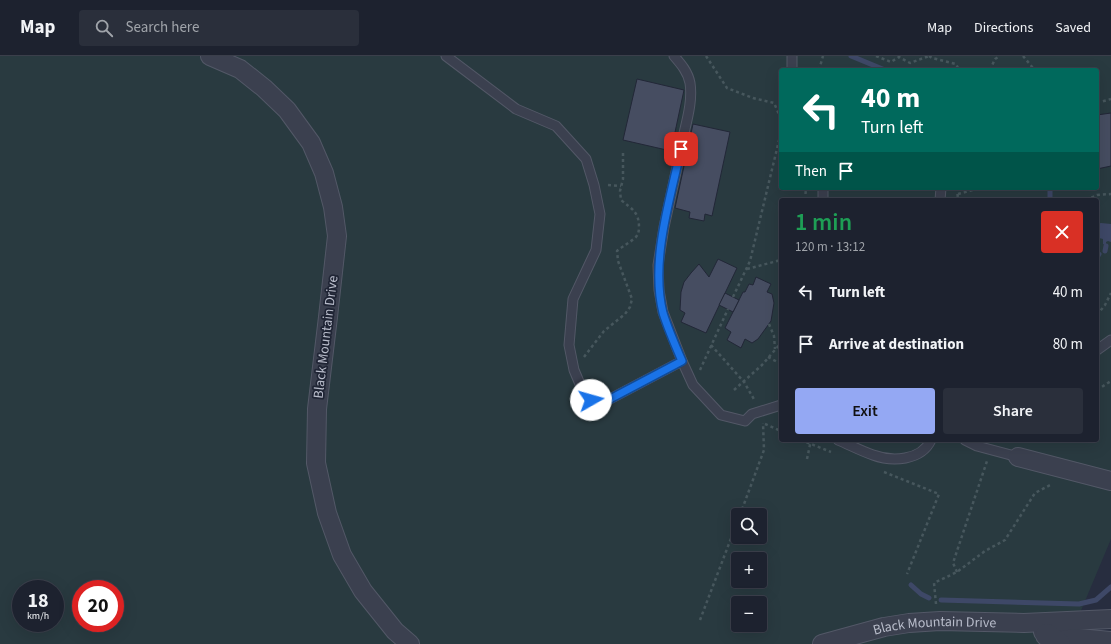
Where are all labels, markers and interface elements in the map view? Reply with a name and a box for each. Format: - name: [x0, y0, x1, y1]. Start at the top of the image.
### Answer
- search box: [79, 10, 359, 46]
- text: Map: [20, 14, 55, 41]
- icon: search: [93, 17, 115, 39]
- text: Search here: [125, 17, 199, 38]
- text: Map: [927, 18, 952, 38]
- text: Directions: [974, 18, 1033, 38]
- text: Saved: [1055, 18, 1091, 38]
- text: 40 m: [861, 78, 920, 118]
- icon: left: [795, 84, 847, 136]
- text: Turn left: [861, 115, 923, 140]
- pin: [664, 132, 698, 166]
- icon: arrive: [670, 138, 692, 160]
- icon: arrive: [835, 160, 857, 182]
- text: Then: [795, 161, 827, 182]
- text: 1 min: [795, 205, 852, 240]
- button: close: [1041, 211, 1083, 253]
- text: 120 m · 13:12: [795, 238, 865, 256]
- street label: Black Mountain Drive: [309, 274, 343, 400]
- icon: left: [795, 281, 817, 303]
- text: Turn left: [829, 282, 885, 303]
- text: 40 m: [1053, 282, 1083, 303]
- icon: arrive: [795, 333, 817, 355]
- text: Arrive at destination: [829, 334, 964, 355]
- text: 80 m: [1053, 334, 1083, 355]
- position arrow: [570, 379, 612, 421]
- button: Exit: [795, 388, 935, 434]
- button: Share: [943, 388, 1083, 434]
- map controls: [731, 508, 767, 632]
- button: search: [731, 508, 767, 544]
- button: +: [731, 552, 767, 588]
- speed limit sign: 20: [72, 580, 124, 632]
- text: 18: [27, 587, 49, 615]
- button: −: [731, 596, 767, 632]
- text: km/h: [27, 609, 49, 623]
- street label: Black Mountain Drive: [871, 612, 997, 641]

